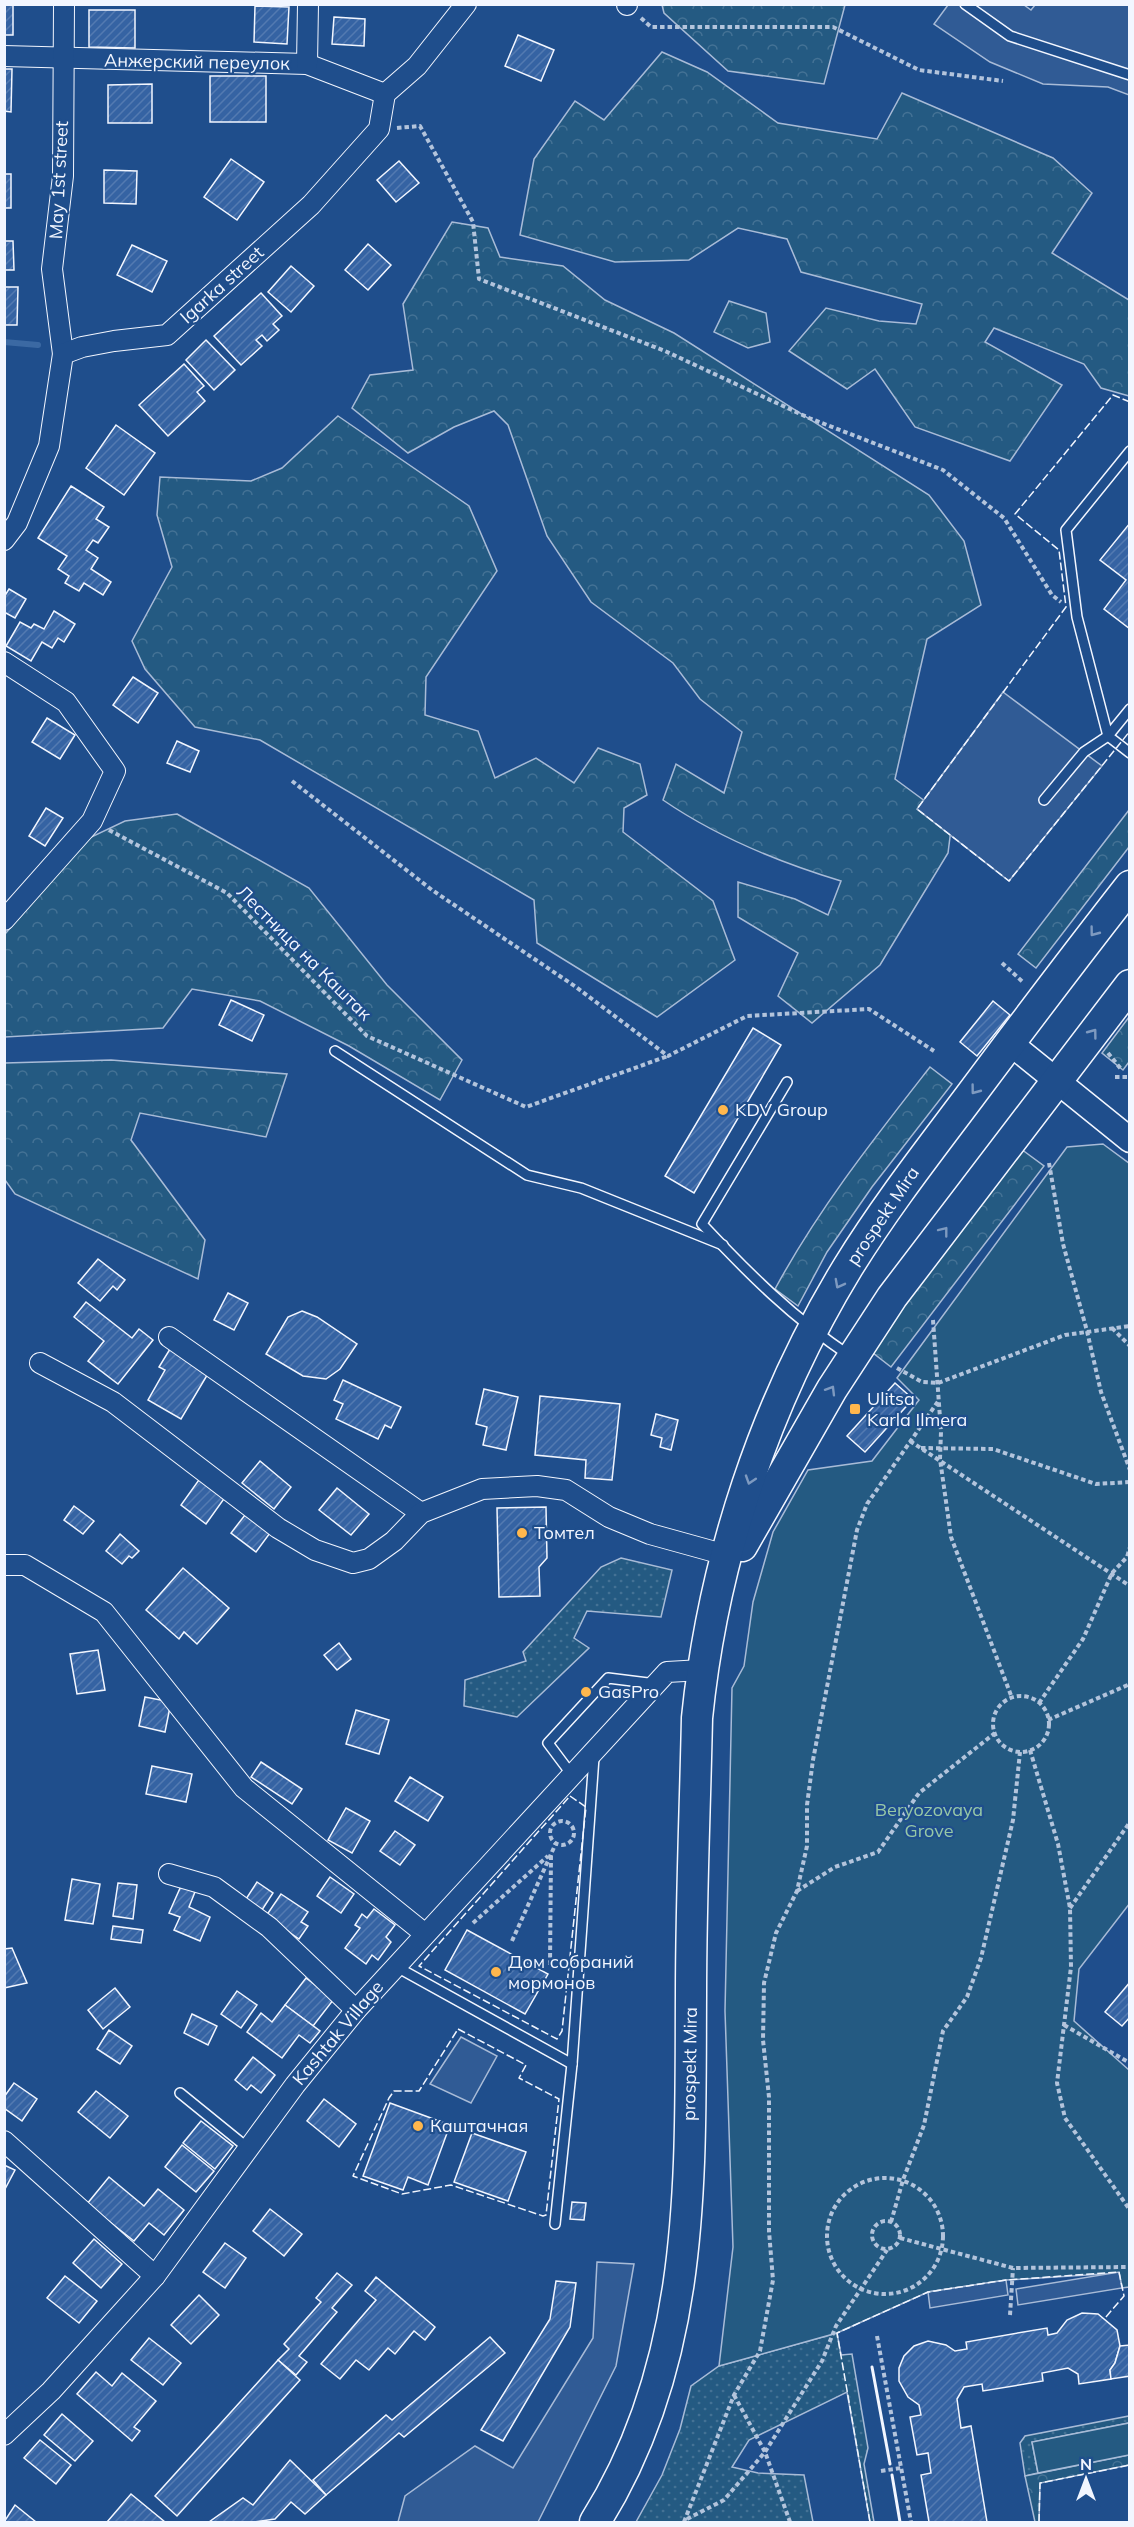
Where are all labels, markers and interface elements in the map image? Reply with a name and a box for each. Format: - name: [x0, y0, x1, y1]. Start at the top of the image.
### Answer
- street label: Анжерский переулок: [104, 48, 290, 75]
- street label: May 1st street: [44, 120, 73, 240]
- street label: Igarka street: [175, 241, 268, 328]
- street label: Лестница на Каштак: [232, 880, 377, 1025]
- one-way arrow: [1090, 925, 1101, 936]
- one-way arrow: [1086, 1029, 1097, 1040]
- one-way arrow: [971, 1083, 982, 1094]
- place label: KDV Group: [735, 1098, 828, 1121]
- marker: KDV Group: [716, 1103, 730, 1117]
- street label: prospekt Mira: [841, 1162, 924, 1269]
- one-way arrow: [936, 1227, 947, 1238]
- one-way arrow: [835, 1277, 846, 1288]
- one-way arrow: [824, 1386, 836, 1396]
- place label: Ulitsa Karla Ilmera: [867, 1387, 967, 1431]
- marker: Ulitsa Karla Ilmera: [848, 1402, 862, 1416]
- one-way arrow: [745, 1474, 757, 1485]
- place label: Томтел: [534, 1521, 595, 1544]
- marker: Томтел: [515, 1526, 529, 1540]
- place label: GasPro: [598, 1680, 659, 1703]
- marker: GasPro: [579, 1685, 593, 1699]
- park label: Beryozovaya Grove: [875, 1798, 983, 1842]
- place label: Дом собраний мормонов: [508, 1950, 634, 1994]
- marker: Дом собраний мормонов: [489, 1965, 503, 1979]
- street label: Kashtak Village: [287, 1976, 388, 2090]
- street label: prospekt Mira: [677, 2007, 702, 2121]
- place label: Каштачная: [430, 2114, 528, 2137]
- marker: Каштачная: [411, 2119, 425, 2133]
- north arrow: [1056, 2449, 1116, 2509]
- text: N: [1080, 2454, 1092, 2474]

